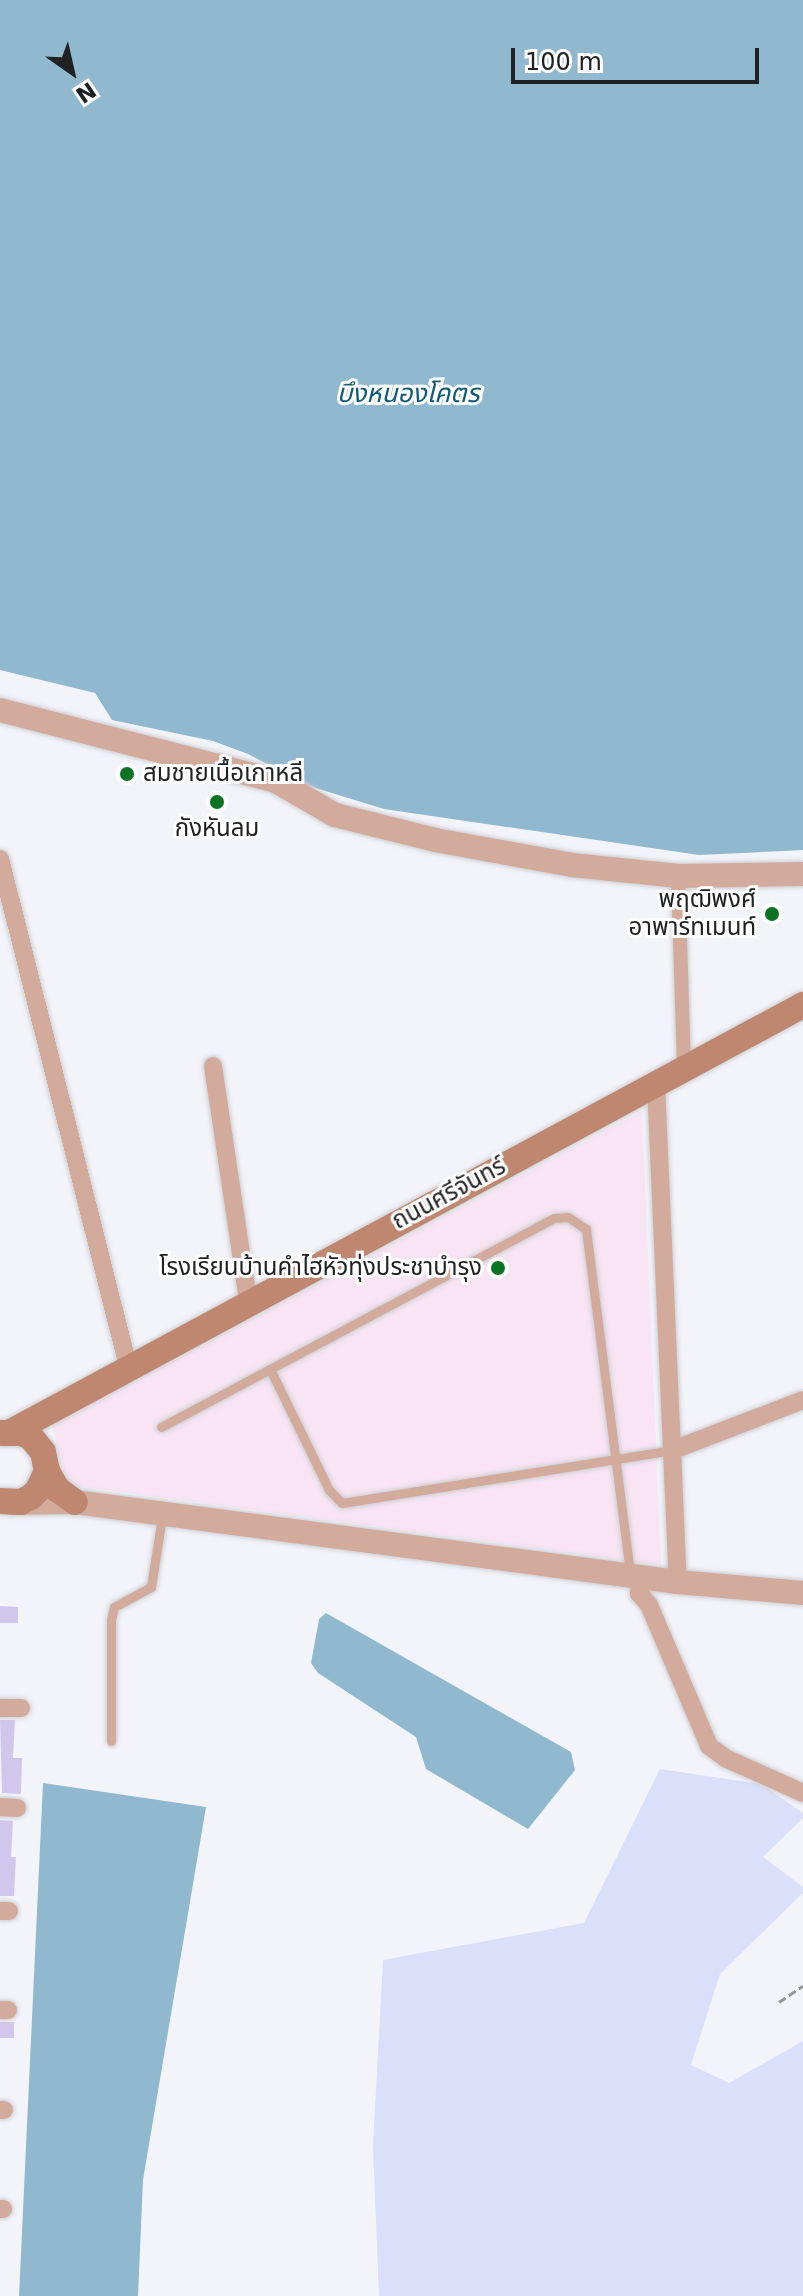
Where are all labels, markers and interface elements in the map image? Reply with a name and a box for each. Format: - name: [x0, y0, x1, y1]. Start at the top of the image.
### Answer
- north arrow: [32, 32, 112, 112]
- scale bar: [515, 32, 763, 82]
- text: 100 m: [525, 48, 602, 76]
- text: N: [71, 77, 100, 108]
- water label: บึงหนองโคตร: [337, 378, 479, 410]
- place label: สมชายเนื้อเกาหลี: [143, 760, 303, 788]
- marker: สมชายเนื้อเกาหลี: [118, 765, 136, 783]
- marker: กังหันลม: [208, 793, 226, 811]
- place label: กังหันลม: [175, 815, 259, 843]
- place label: พฤฒิพงศ์ อาพาร์ทเมนท์: [629, 886, 756, 942]
- marker: พฤฒิพงศ์ อาพาร์ทเมนท์: [763, 905, 781, 923]
- street label: ถนนศรีจันทร์: [387, 1152, 511, 1236]
- place label: โรงเรียนบ้านคำไฮหัวทุ่งประชาบำรุง: [159, 1254, 482, 1282]
- marker: โรงเรียนบ้านคำไฮหัวทุ่งประชาบำรุง: [489, 1259, 507, 1277]

